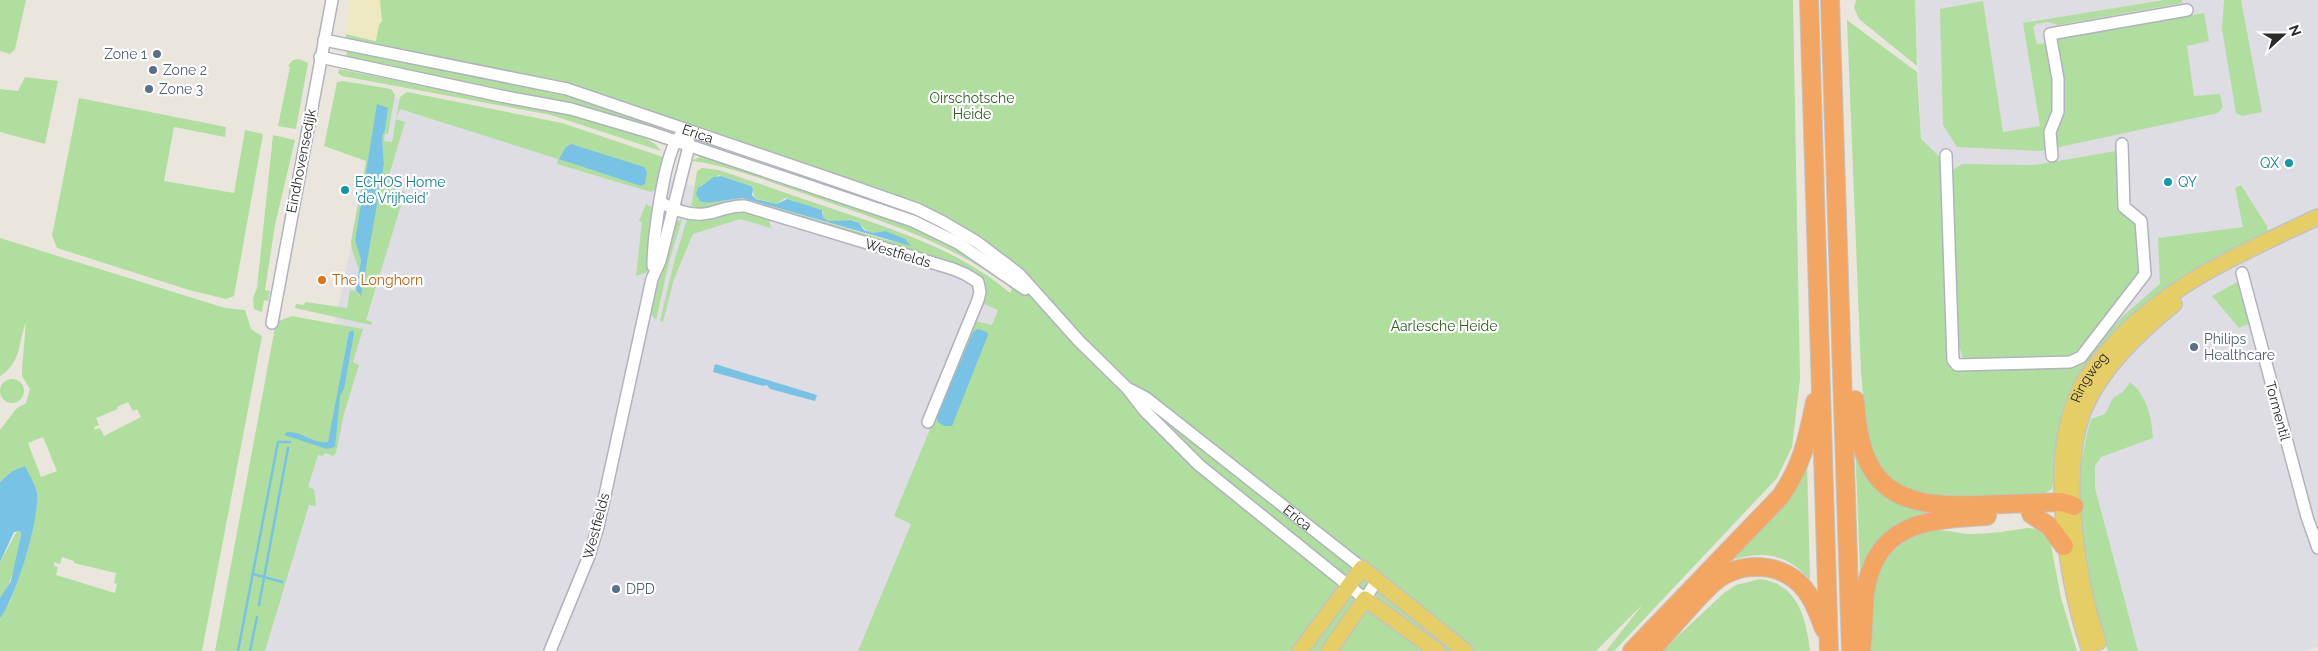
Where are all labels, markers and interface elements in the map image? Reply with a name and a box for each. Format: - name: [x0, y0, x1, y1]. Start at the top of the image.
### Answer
- north arrow: [2258, 10, 2308, 60]
- text: N: [2286, 22, 2305, 38]
- place label: Zone 1: [104, 46, 147, 62]
- marker: Zone 1: [151, 48, 163, 60]
- place label: Zone 2: [163, 62, 207, 78]
- marker: Zone 2: [147, 64, 159, 76]
- place label: Zone 3: [159, 81, 203, 97]
- marker: Zone 3: [143, 83, 155, 95]
- park label: Oirschotsche Heide: [930, 90, 1014, 122]
- street label: Eindhovensedijk: [283, 107, 319, 214]
- street label: Erica: [680, 121, 715, 146]
- place label: QX: [2260, 155, 2279, 171]
- marker: QX: [2283, 157, 2295, 169]
- place label: ECHOS Home 'de Vrijheid': [355, 174, 445, 206]
- place label: QY: [2178, 174, 2197, 190]
- marker: QY: [2162, 176, 2174, 188]
- marker: ECHOS Home 'de Vrijheid': [339, 184, 351, 196]
- street label: Westfields: [863, 235, 933, 271]
- place label: The Longhorn: [332, 272, 423, 288]
- marker: The Longhorn: [316, 274, 328, 286]
- park label: Aarlesche Heide: [1391, 318, 1497, 334]
- place label: Philips Healthcare: [2204, 331, 2275, 363]
- marker: Philips Healthcare: [2188, 341, 2200, 353]
- street label: Ringweg: [2067, 349, 2111, 405]
- street label: Tormentil: [2262, 379, 2294, 443]
- street label: Westfields: [579, 491, 613, 561]
- street label: Erica: [1280, 501, 1315, 533]
- place label: DPD: [626, 581, 655, 597]
- marker: DPD: [610, 583, 622, 595]

